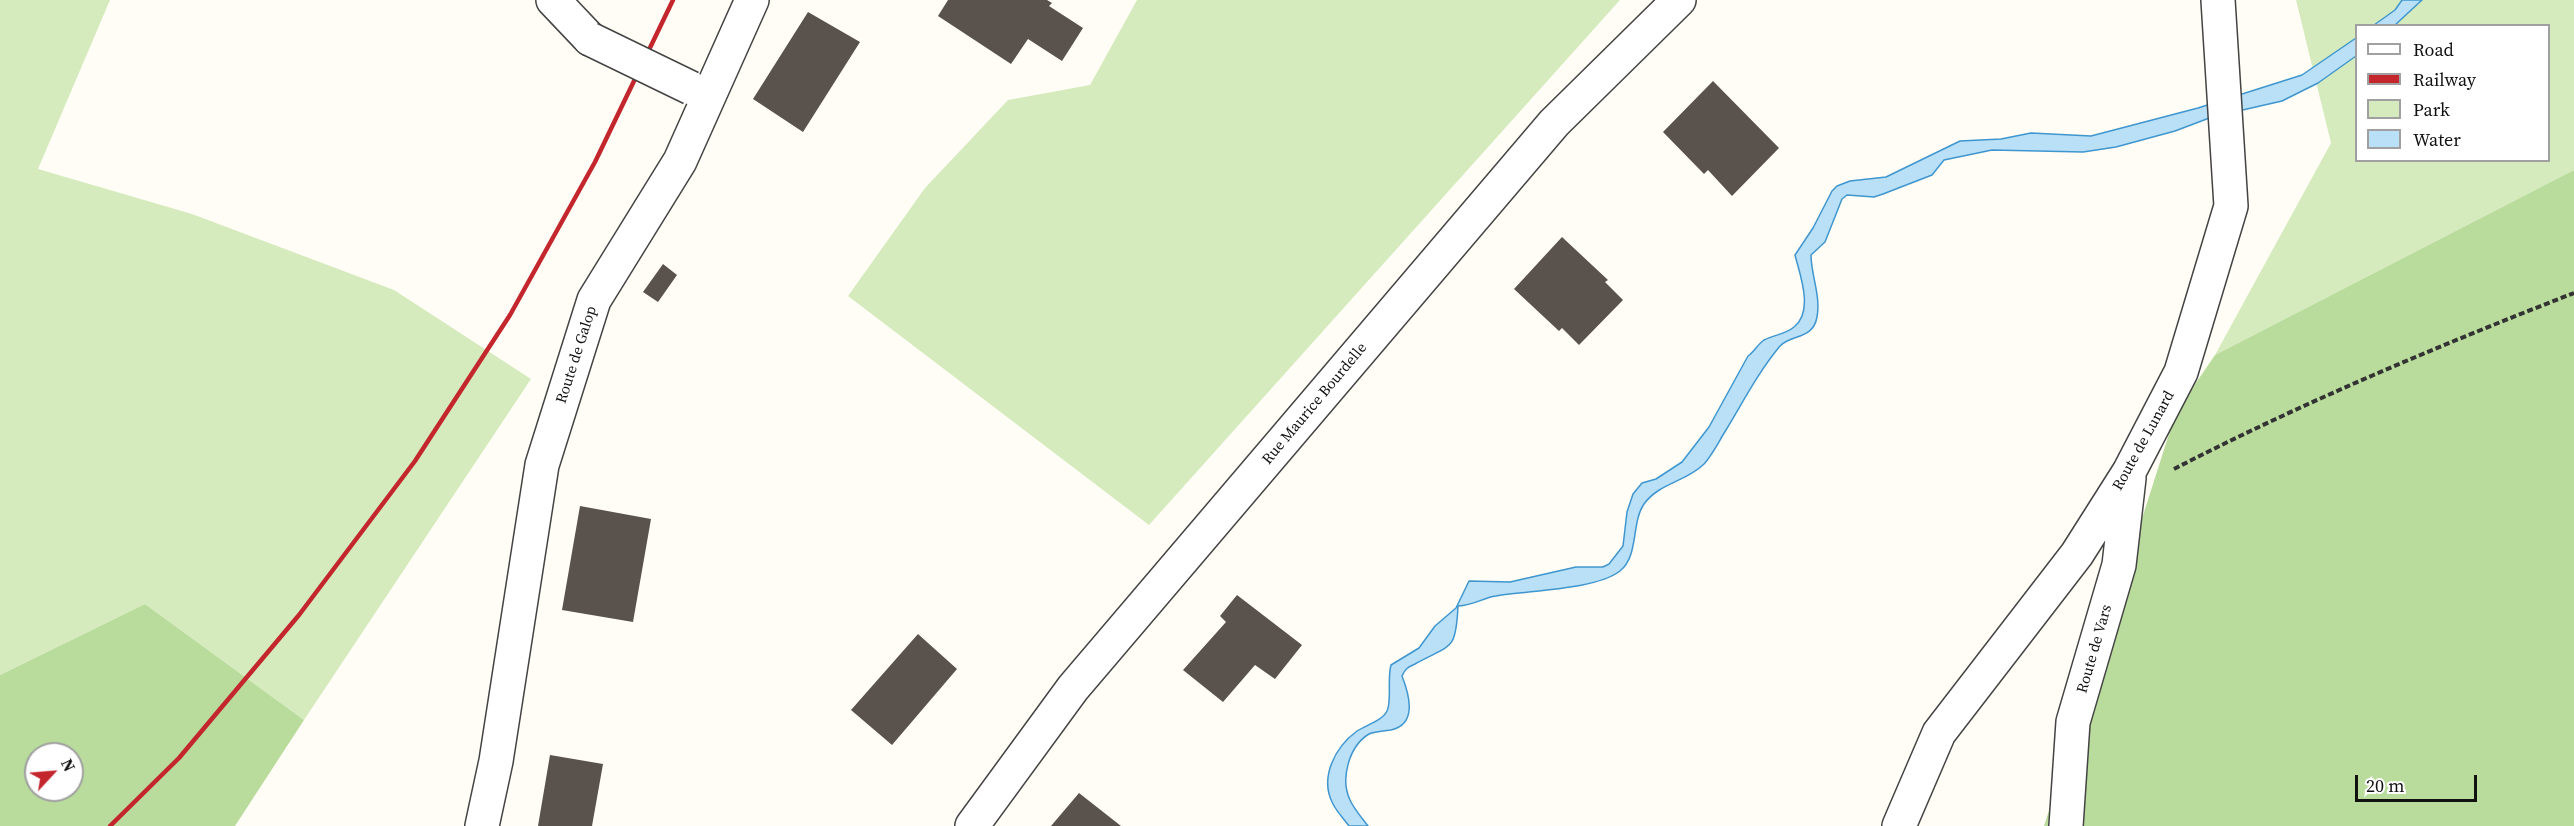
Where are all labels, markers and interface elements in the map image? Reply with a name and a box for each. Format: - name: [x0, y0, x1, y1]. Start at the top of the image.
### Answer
- legend: [2355, 24, 2550, 162]
- text: Road: [2413, 37, 2454, 62]
- text: Railway: [2413, 67, 2476, 92]
- text: Park: [2413, 97, 2450, 122]
- text: Water: [2413, 127, 2461, 152]
- street label: Route de Galop: [553, 304, 601, 406]
- street label: Rue Maurice Bourdelle: [1259, 340, 1371, 468]
- street label: Route de Lunard: [2109, 388, 2179, 494]
- street label: Route de Vars: [2074, 603, 2116, 695]
- north arrow: [24, 742, 84, 802]
- text: N: [56, 755, 81, 775]
- scale bar: [2358, 763, 2480, 801]
- text: 20 m: [2366, 773, 2404, 798]

